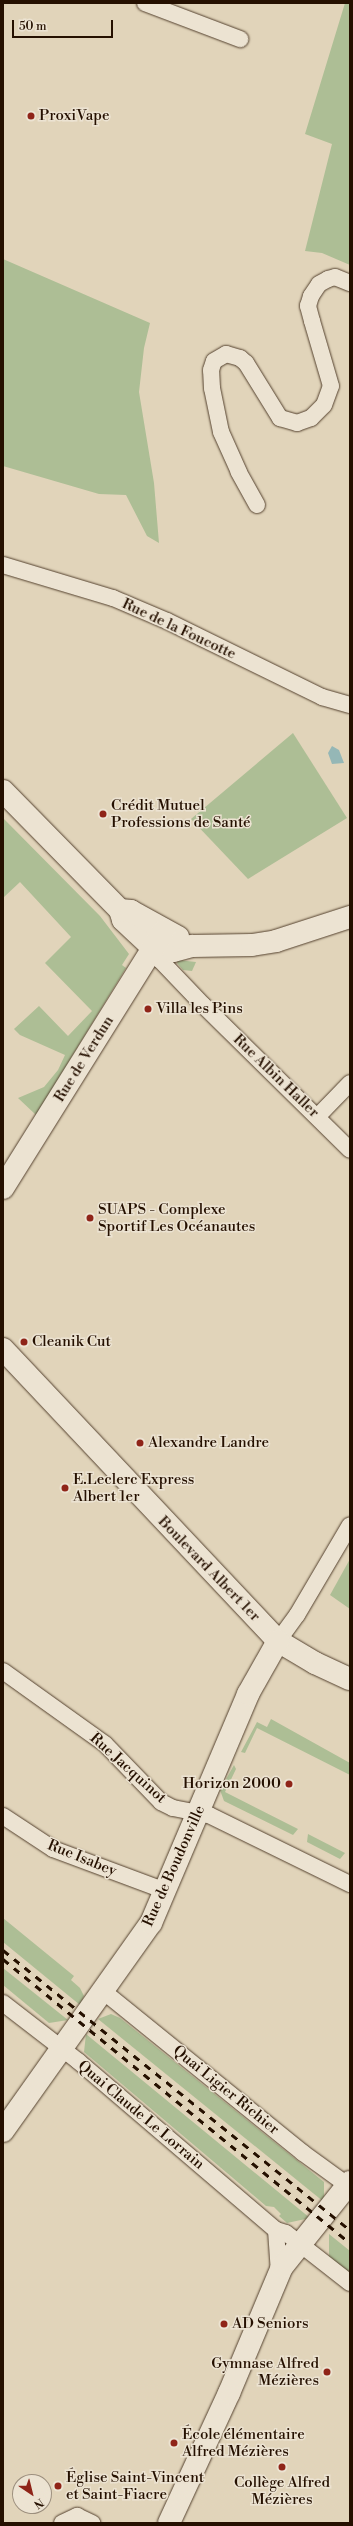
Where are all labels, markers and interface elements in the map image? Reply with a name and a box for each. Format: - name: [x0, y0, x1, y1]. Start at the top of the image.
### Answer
- scale bar: [14, 12, 115, 38]
- text: 50 m: [19, 19, 47, 34]
- place label: ProxiVape: [39, 107, 110, 125]
- marker: ProxiVape: [26, 111, 36, 121]
- street label: Rue de la Foucotte: [119, 595, 239, 663]
- place label: Crédit Mutuel Professions de Santé: [111, 796, 251, 831]
- marker: Crédit Mutuel Professions de Santé: [98, 809, 108, 819]
- place label: Villa les Pins: [156, 1000, 243, 1018]
- marker: Villa les Pins: [143, 1004, 153, 1014]
- street label: Rue de Verdun: [50, 1013, 118, 1105]
- street label: Rue Albin Haller: [229, 1030, 323, 1122]
- place label: SUAPS - Complexe Sportif Les Océanautes: [98, 1200, 255, 1235]
- marker: SUAPS - Complexe Sportif Les Océanautes: [85, 1213, 95, 1223]
- place label: Cleanik Cut: [32, 1333, 111, 1351]
- marker: Cleanik Cut: [19, 1337, 29, 1347]
- place label: Alexandre Landre: [148, 1434, 269, 1452]
- marker: Alexandre Landre: [135, 1438, 145, 1448]
- place label: E.Leclerc Express Albert 1er: [73, 1470, 194, 1505]
- marker: E.Leclerc Express Albert 1er: [60, 1483, 70, 1493]
- street label: Boulevard Albert 1er: [154, 1513, 264, 1625]
- street label: Rue Jacquinot: [86, 1729, 170, 1807]
- place label: Horizon 2000: [183, 1775, 281, 1793]
- marker: Horizon 2000: [284, 1779, 294, 1789]
- street label: Rue de Boudonville: [139, 1803, 209, 1929]
- street label: Rue Isabey: [45, 1836, 119, 1880]
- street label: Quai Ligier Richier: [169, 2042, 283, 2138]
- street label: Quai Claude Le Lorrain: [74, 2057, 208, 2173]
- place label: AD Seniors: [232, 2315, 309, 2333]
- marker: AD Seniors: [219, 2319, 229, 2329]
- place label: Gymnase Alfred Mézières: [211, 2354, 319, 2389]
- marker: Gymnase Alfred Mézières: [322, 2367, 332, 2377]
- place label: École élémentaire Alfred Mézières: [182, 2425, 305, 2460]
- marker: École élémentaire Alfred Mézières: [169, 2438, 179, 2448]
- marker: Collège Alfred Mézières: [277, 2462, 287, 2472]
- place label: Église Saint-Vincent et Saint-Fiacre: [66, 2468, 204, 2503]
- place label: Collège Alfred Mézières: [234, 2473, 330, 2508]
- north arrow: [12, 2474, 52, 2514]
- marker: Église Saint-Vincent et Saint-Fiacre: [53, 2481, 63, 2491]
- text: N: [31, 2495, 46, 2511]

